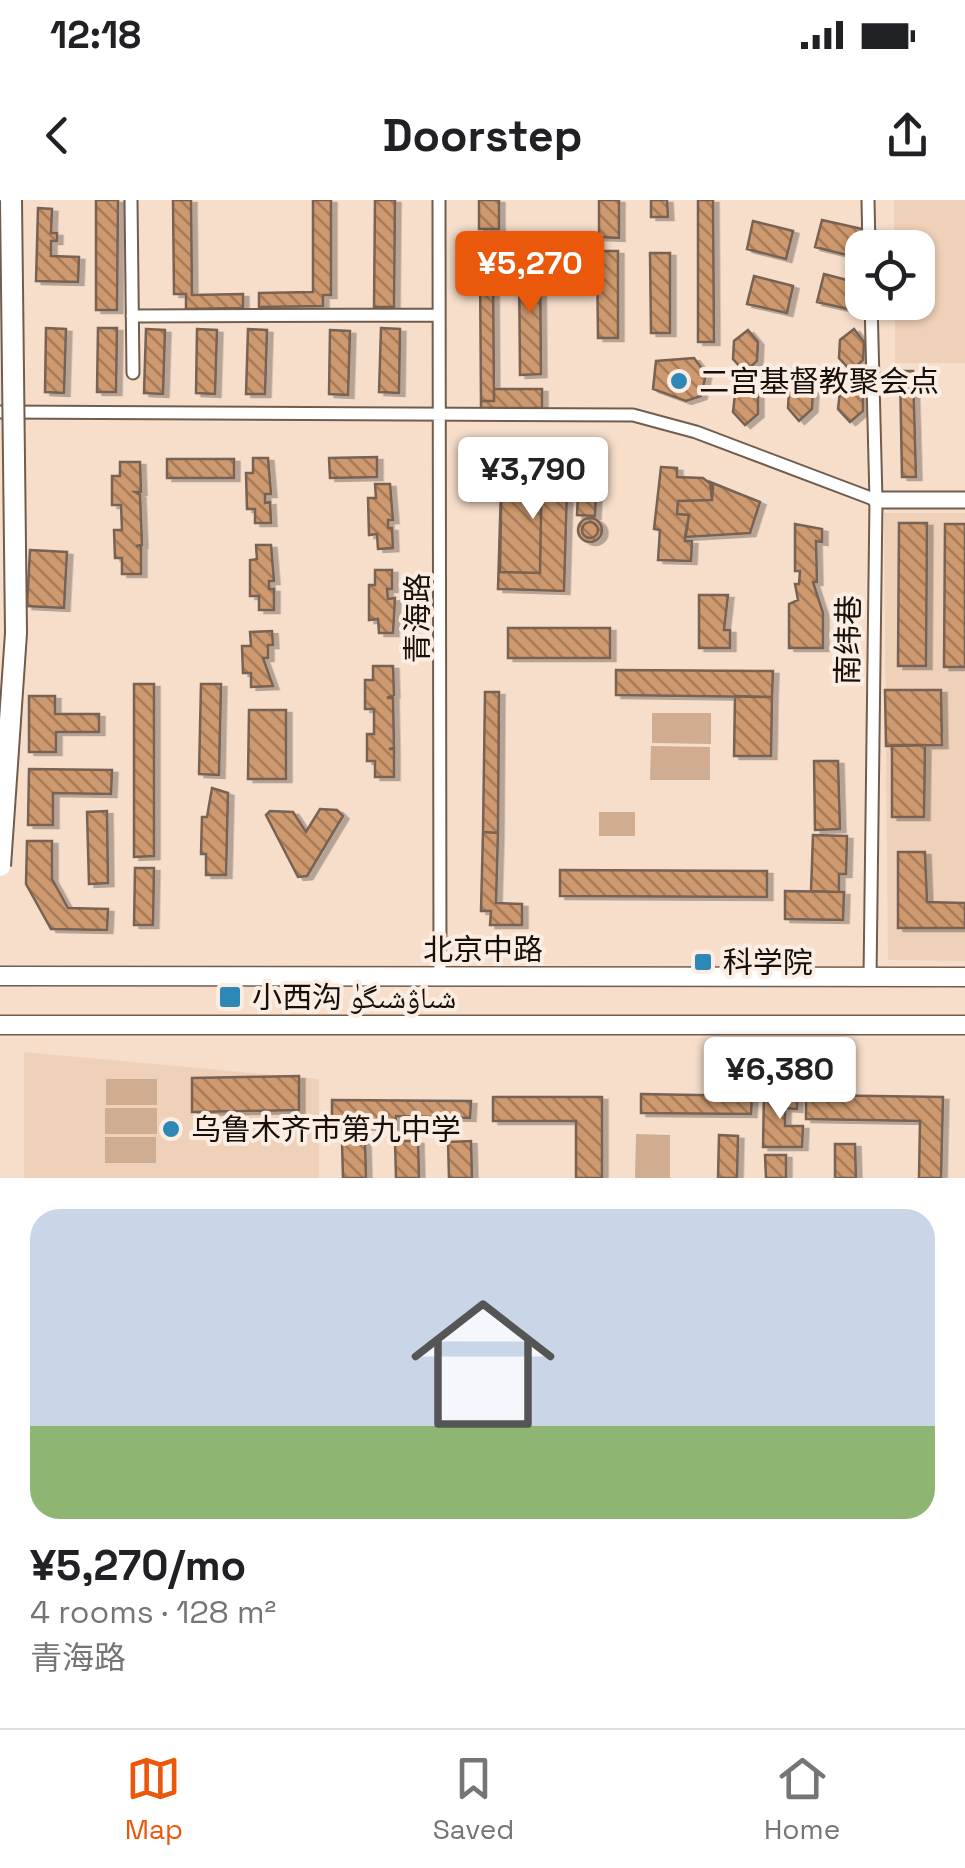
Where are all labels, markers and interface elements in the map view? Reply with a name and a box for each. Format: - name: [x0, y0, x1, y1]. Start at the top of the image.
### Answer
- text: 12:18: [50, 11, 141, 59]
- text: Doorstep: [383, 107, 582, 164]
- icon: back: [30, 108, 85, 163]
- icon: share: [880, 108, 935, 163]
- map controls: [845, 230, 935, 320]
- button: locate: [845, 230, 935, 320]
- pin: ¥5,270: [449, 231, 611, 316]
- text: ¥5,270: [477, 243, 583, 283]
- place label: 二宫基督教聚会点: [699, 362, 939, 401]
- marker: 二宫基督教聚会点: [668, 370, 690, 392]
- pin: ¥3,790: [452, 437, 614, 522]
- text: ¥3,790: [480, 449, 586, 489]
- street label: 青海路: [398, 573, 437, 663]
- street label: 南纬巷: [828, 595, 868, 685]
- street label: 北京中路: [423, 930, 543, 969]
- place label: 科学院: [723, 943, 813, 982]
- marker: 科学院: [692, 951, 714, 973]
- place label: 小西沟 شىاۋشىگۈ: [252, 978, 456, 1017]
- marker: 小西沟 شىاۋشىگۈ: [217, 984, 243, 1010]
- pin: ¥6,380: [699, 1037, 861, 1122]
- text: ¥6,380: [726, 1049, 834, 1089]
- place label: 乌鲁木齐市第九中学: [191, 1110, 461, 1149]
- marker: 乌鲁木齐市第九中学: [160, 1118, 182, 1140]
- icon: home: [393, 1274, 573, 1454]
- text: ¥5,270/mo: [30, 1539, 246, 1592]
- text: 4 rooms · 128 m²: [30, 1592, 276, 1632]
- text: 青海路: [30, 1638, 126, 1678]
- tab: Map: [125, 1751, 183, 1847]
- tab: Saved: [433, 1751, 514, 1847]
- tab: Home: [764, 1751, 840, 1847]

